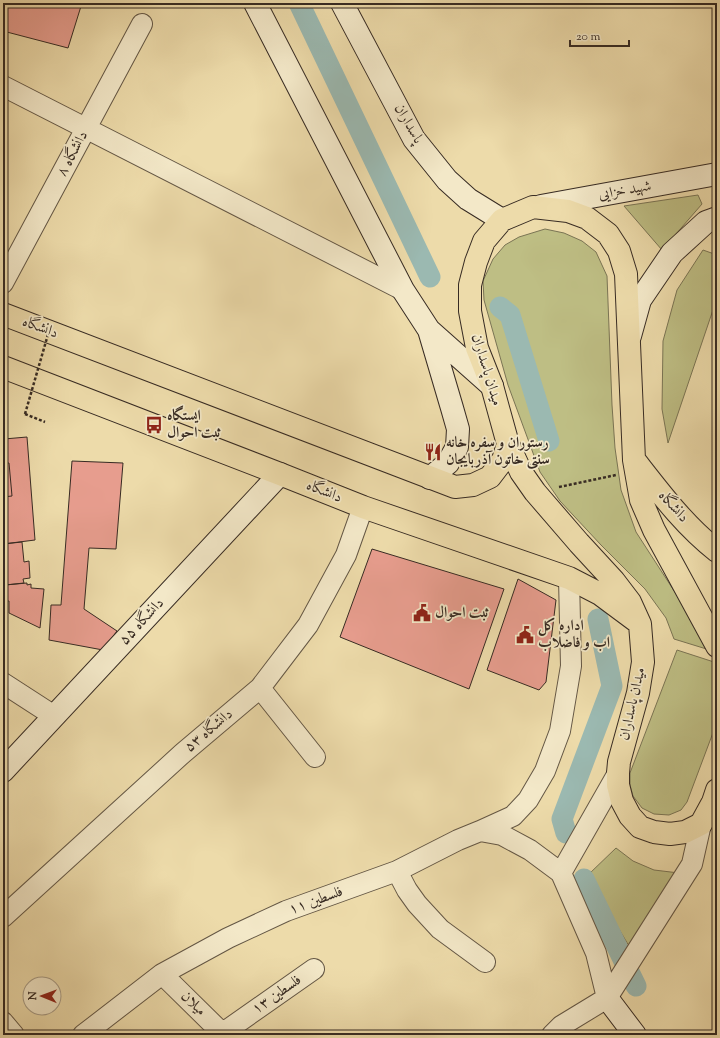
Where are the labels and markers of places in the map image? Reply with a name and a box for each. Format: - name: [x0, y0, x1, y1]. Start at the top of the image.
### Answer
- place label: ایستگاه ثبت احوال: [167, 405, 221, 444]
- bus stop icon: ایستگاه ثبت احوال: [144, 415, 164, 435]
- place label: رستوران و سفره خانه سنتی خاتون آذربایجان: [446, 433, 550, 471]
- restaurant icon: رستوران و سفره خانه سنتی خاتون آذربایجان: [423, 442, 443, 462]
- public building icon: ثبت احوال: [412, 603, 432, 623]
- place label: ثبت احوال: [435, 603, 489, 624]
- place label: اداره کل اب و فاضلاب: [538, 616, 610, 654]
- public building icon: اداره کل اب و فاضلاب: [515, 625, 535, 645]

